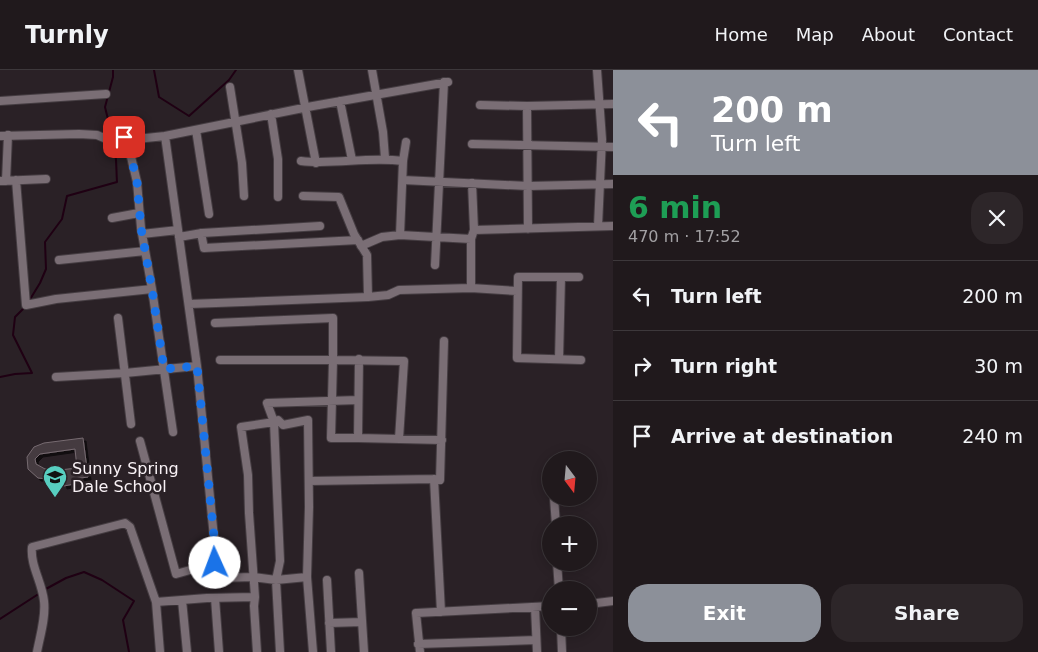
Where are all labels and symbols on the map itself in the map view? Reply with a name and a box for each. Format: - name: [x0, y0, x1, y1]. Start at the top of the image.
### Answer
- pin: [103, 116, 145, 158]
- north arrow: [542, 451, 598, 506]
- place label: Sunny Spring Dale School: [72, 459, 179, 496]
- school or university icon: Sunny Spring Dale School: [42, 464, 68, 498]
- position arrow: [188, 536, 240, 588]

